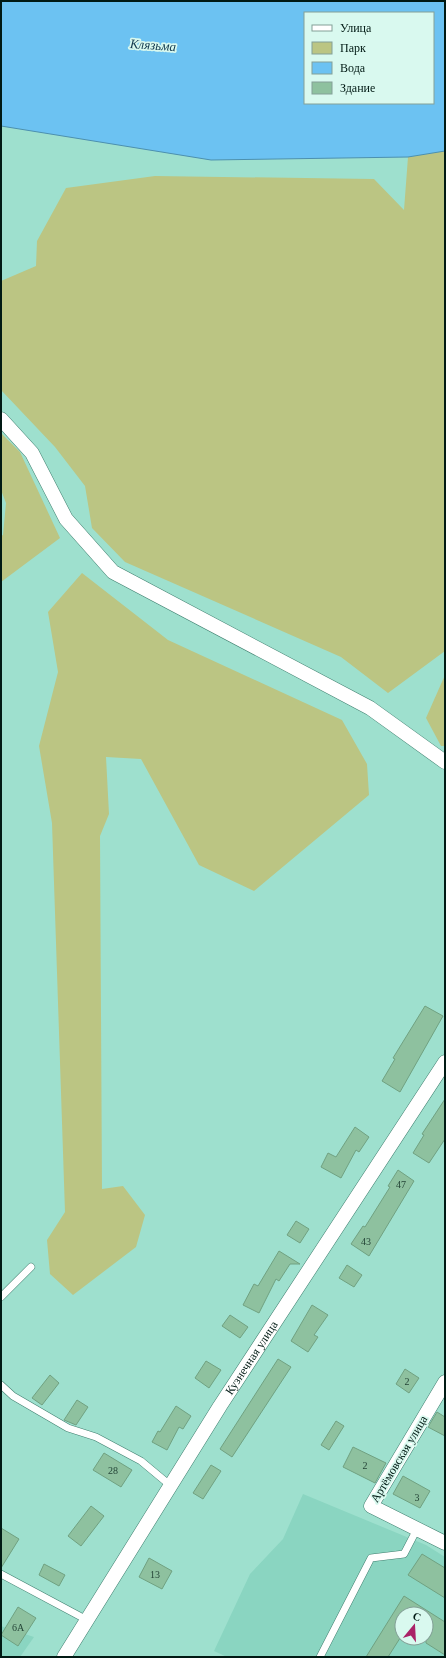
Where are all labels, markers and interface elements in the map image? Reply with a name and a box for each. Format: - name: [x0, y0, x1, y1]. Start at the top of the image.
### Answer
- legend: [304, 12, 434, 104]
- text: Улица: [340, 21, 372, 35]
- water label: Клязьма: [128, 36, 177, 54]
- text: Парк: [340, 41, 366, 55]
- text: Вода: [340, 61, 366, 75]
- text: Здание: [340, 81, 375, 95]
- house number: 47: [396, 1179, 406, 1190]
- house number: 43: [361, 1236, 371, 1247]
- street label: Кузнечная улица: [222, 1318, 281, 1397]
- house number: 2: [405, 1376, 410, 1387]
- street label: Артёмовская улица: [368, 1413, 431, 1505]
- house number: 2: [363, 1460, 368, 1471]
- house number: 28: [108, 1465, 118, 1476]
- house number: 3: [415, 1492, 420, 1503]
- house number: 13: [150, 1569, 160, 1580]
- north arrow: [394, 1606, 434, 1646]
- text: С: [411, 1610, 423, 1623]
- house number: 6А: [12, 1622, 25, 1633]

